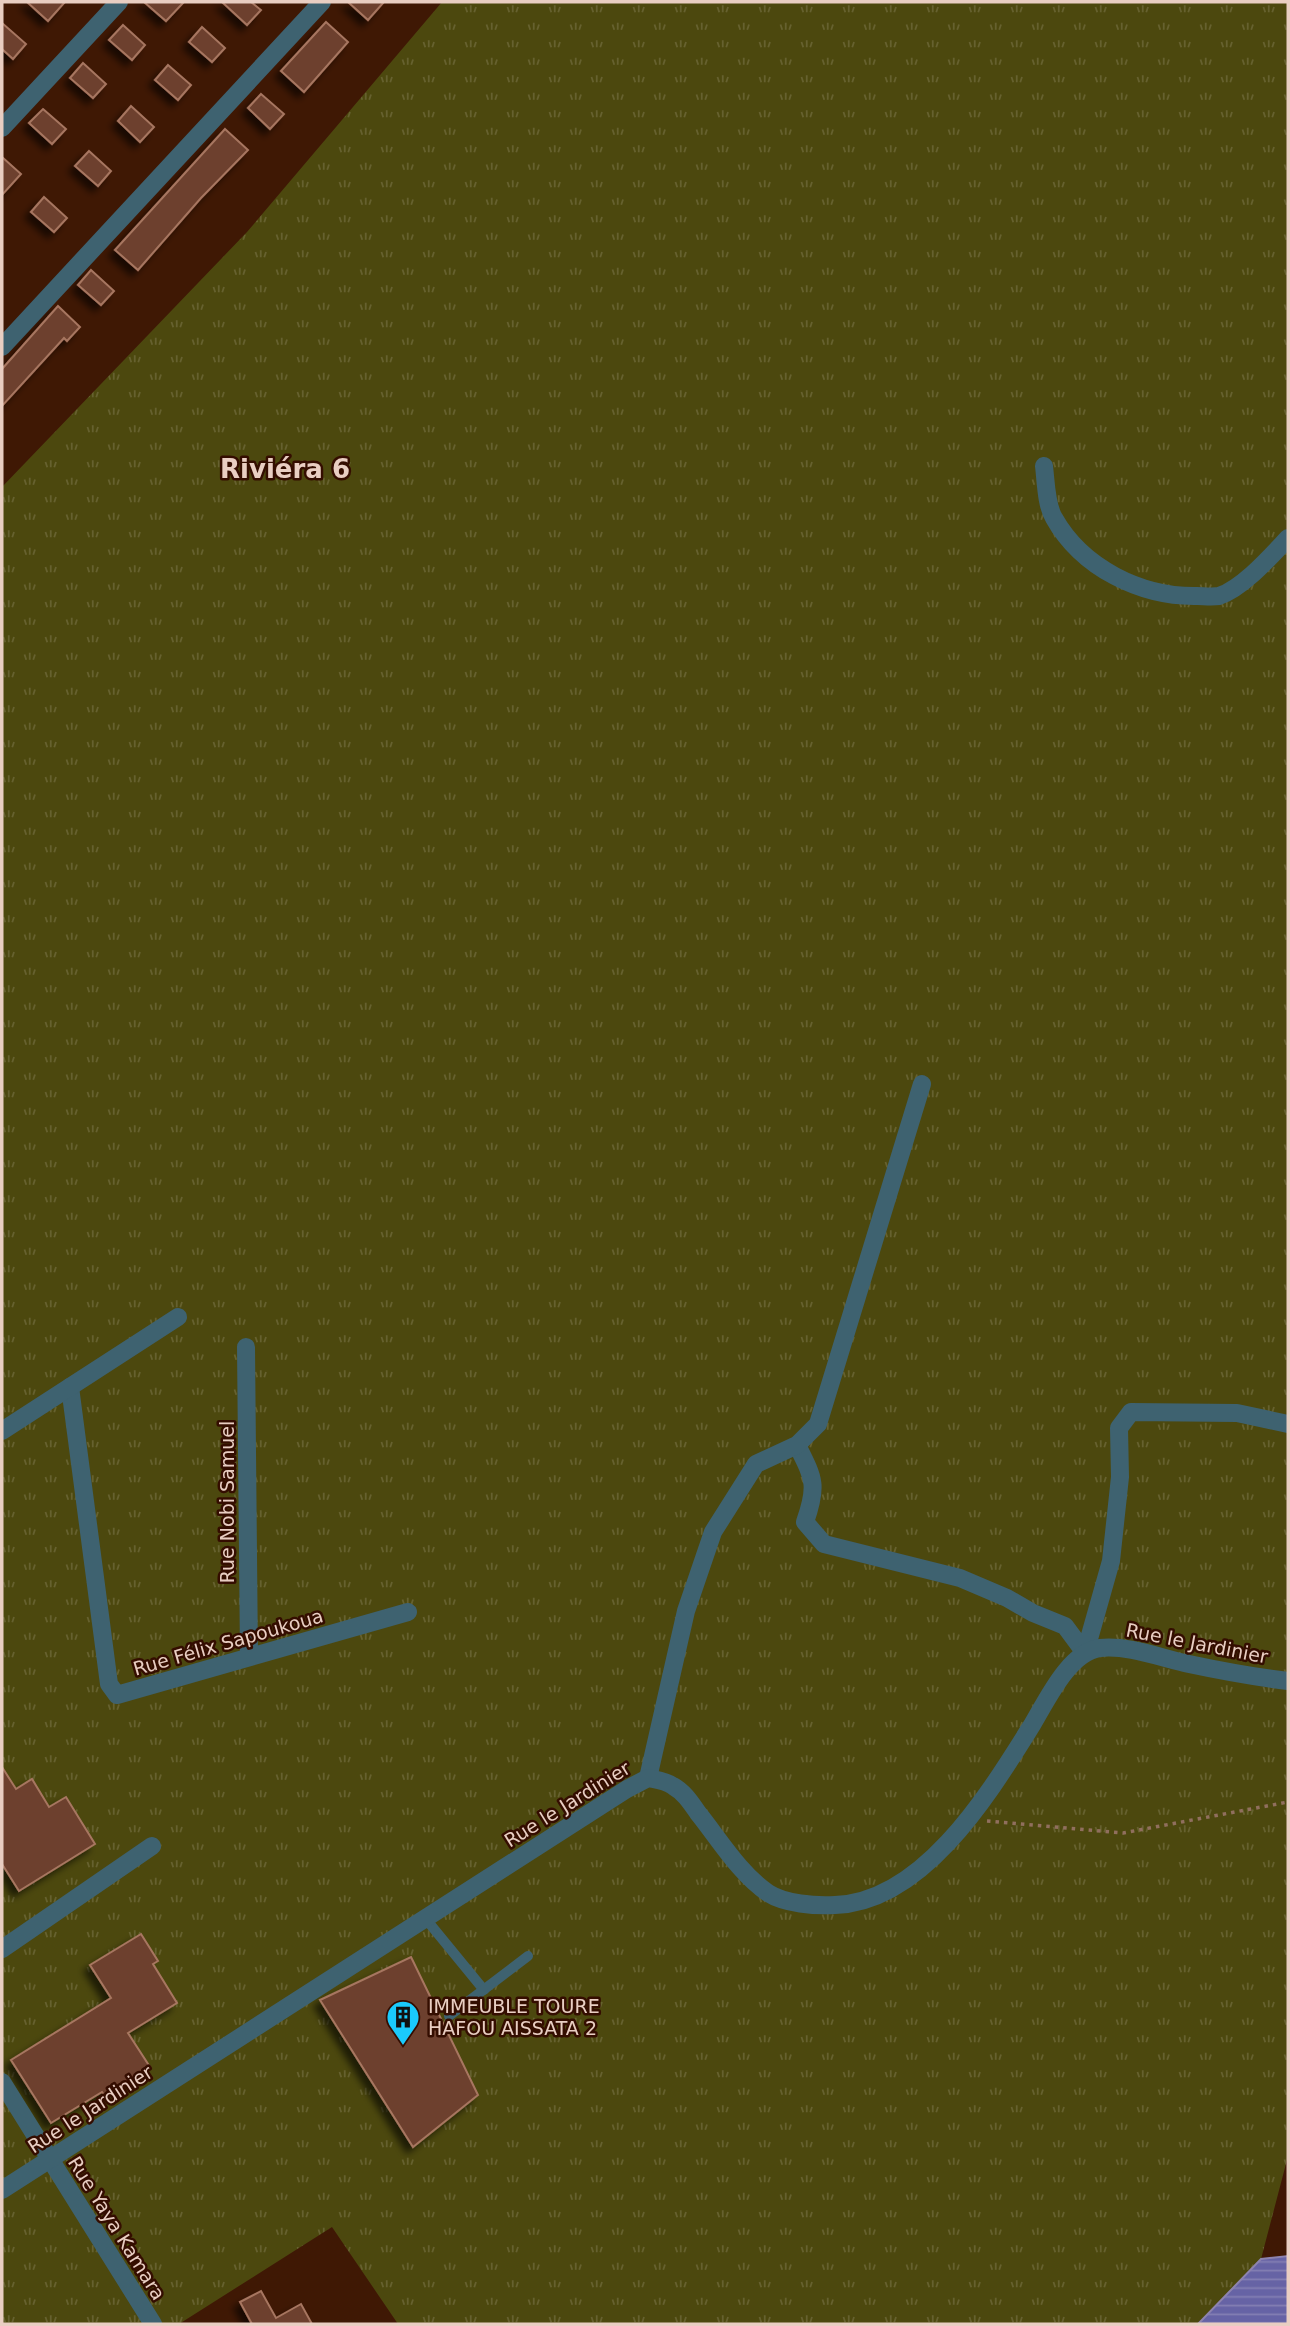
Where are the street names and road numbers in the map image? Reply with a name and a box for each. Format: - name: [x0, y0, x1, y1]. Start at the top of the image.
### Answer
- street label: Rue Nobi Samuel: [216, 1421, 238, 1583]
- street label: Rue Félix Sapoukoua: [130, 1604, 326, 1680]
- street label: Rue le Jardinier: [1124, 1618, 1270, 1668]
- street label: Rue le Jardinier: [500, 1756, 634, 1851]
- street label: Rue le Jardinier: [24, 2060, 157, 2157]
- street label: Rue Yaya Kamara: [64, 2152, 170, 2304]

